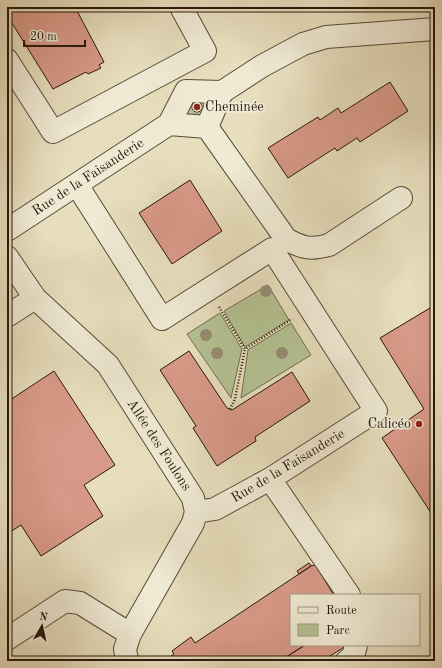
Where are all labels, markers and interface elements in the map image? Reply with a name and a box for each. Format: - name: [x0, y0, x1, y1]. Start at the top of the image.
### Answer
- scale bar: [24, 22, 85, 48]
- text: 20 m: [30, 31, 57, 43]
- place label: Cheminée: [205, 100, 264, 114]
- marker: Cheminée: [192, 102, 202, 112]
- street label: Rue de la Faisanderie: [30, 136, 146, 218]
- street label: Allée des Foulons: [124, 397, 194, 493]
- place label: Calicéo: [368, 417, 411, 431]
- marker: Calicéo: [414, 419, 424, 429]
- street label: Rue de la Faisanderie: [229, 427, 347, 505]
- legend: [290, 594, 420, 646]
- text: Route: [326, 605, 357, 617]
- north arrow: [22, 606, 62, 646]
- text: N: [38, 612, 49, 624]
- text: Parc: [326, 625, 350, 637]

